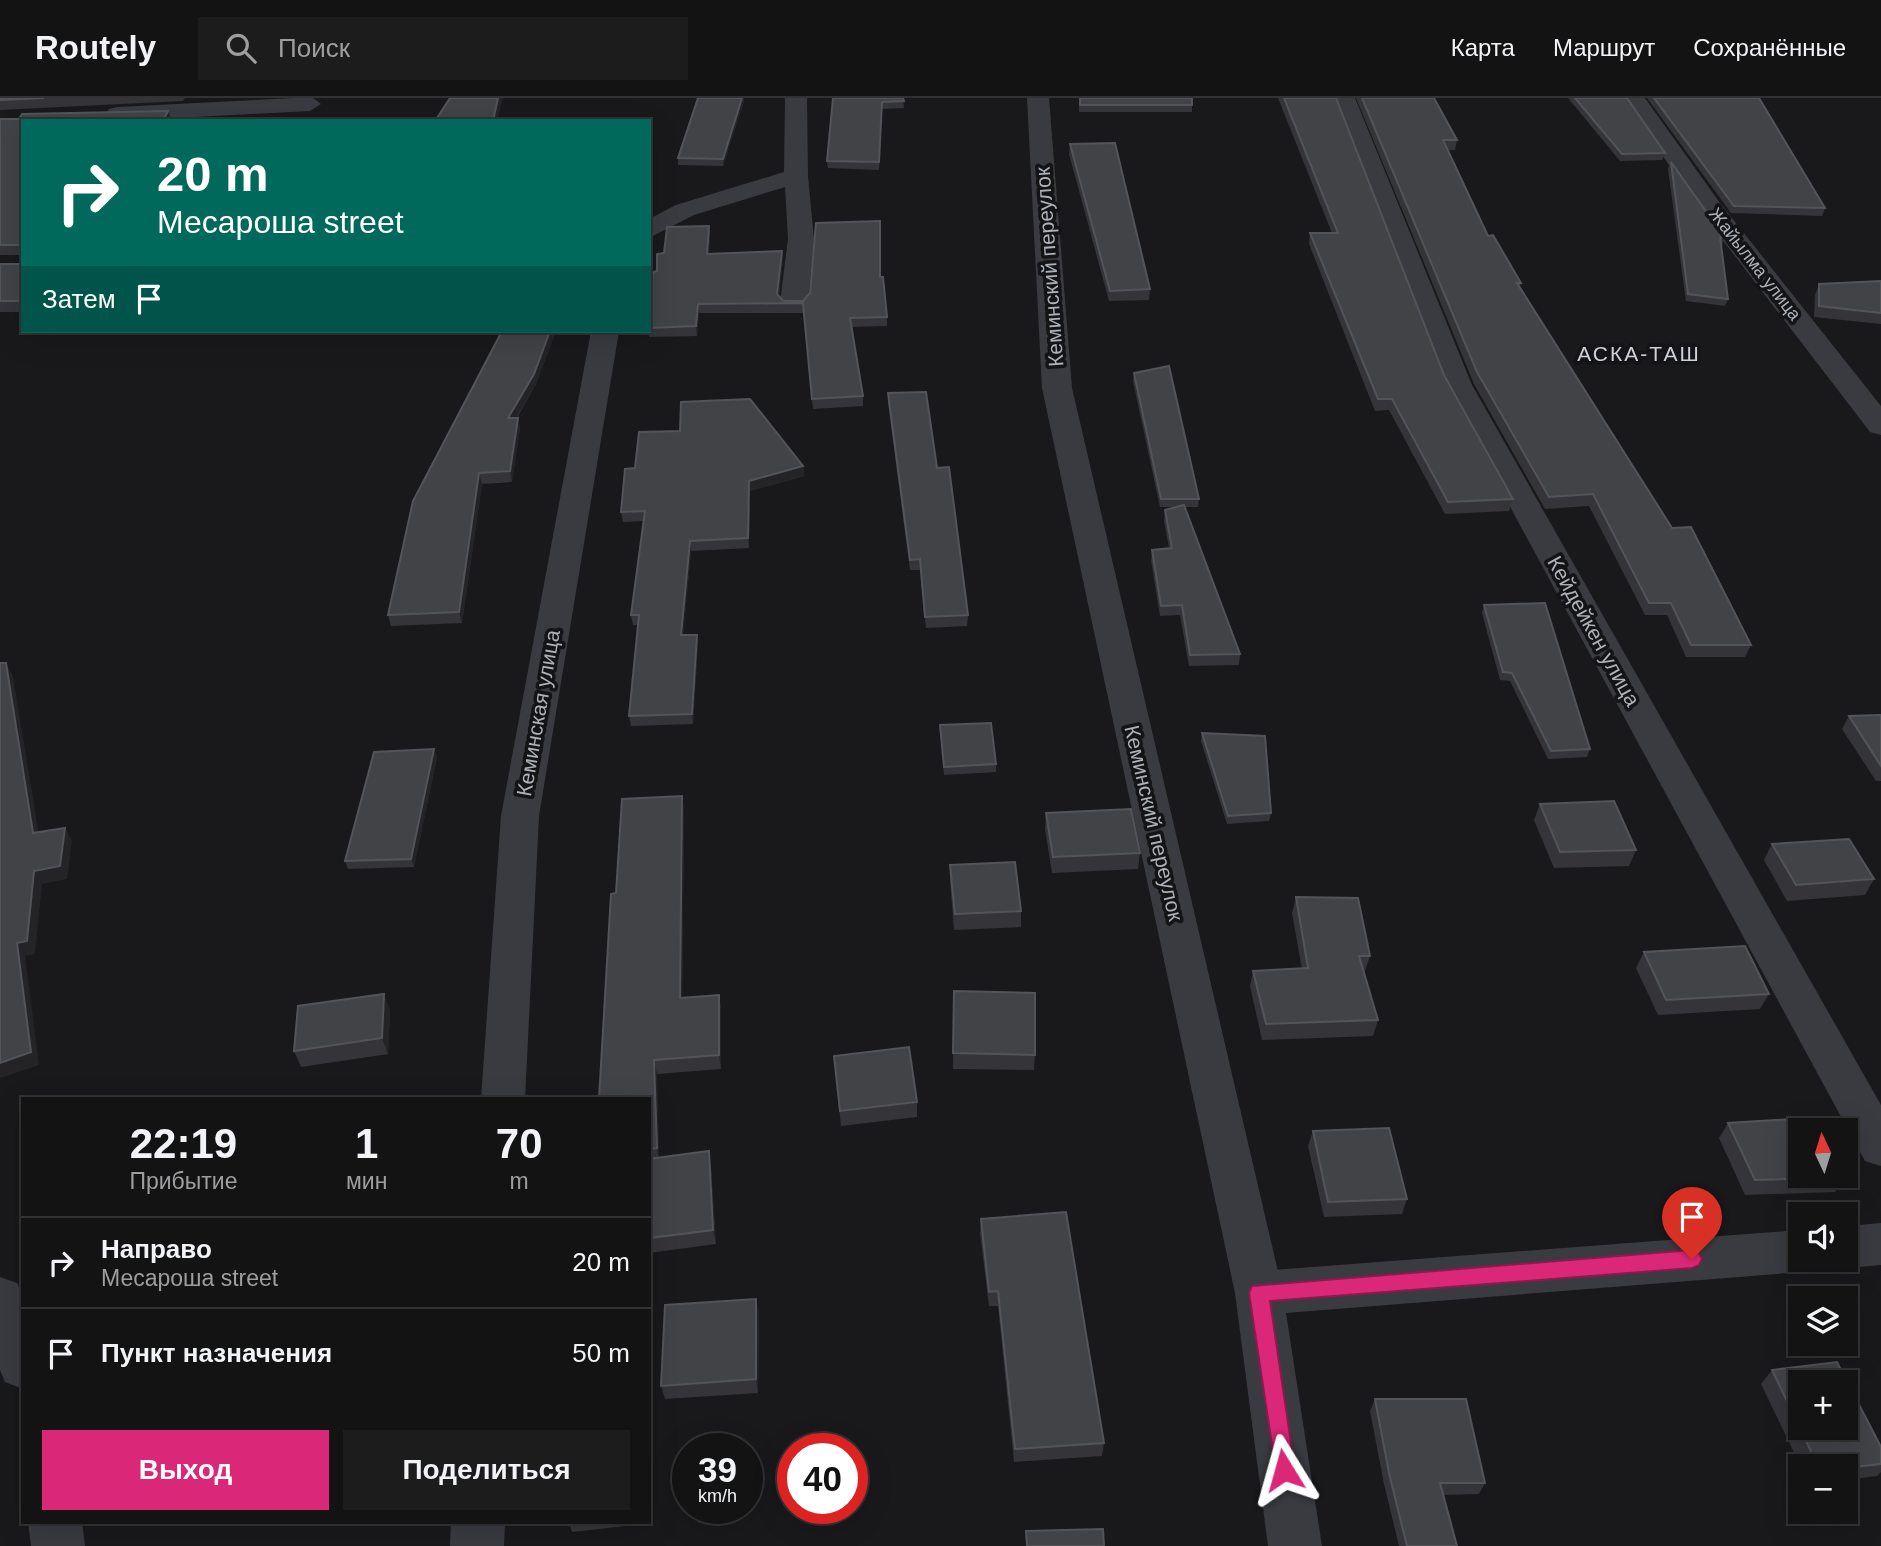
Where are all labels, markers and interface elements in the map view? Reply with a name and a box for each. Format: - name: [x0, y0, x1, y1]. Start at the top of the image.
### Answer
- search box: [198, 17, 688, 80]
- text: Routely: [35, 29, 156, 66]
- icon: search: [222, 29, 260, 67]
- text: Поиск: [278, 33, 350, 63]
- text: Карта: [1451, 34, 1515, 61]
- text: Маршрут: [1553, 34, 1655, 61]
- text: Сохранённые: [1693, 34, 1846, 61]
- icon: right: [42, 147, 133, 238]
- text: 20 m: [157, 147, 269, 201]
- street label: Кеминский переулок: [1030, 166, 1067, 368]
- text: Месароша street: [157, 204, 404, 240]
- street label: Жайылма улица: [1705, 204, 1806, 325]
- icon: arrive: [130, 280, 168, 318]
- text: Затем: [42, 284, 116, 314]
- district label: АСКА-ТАШ: [1577, 342, 1701, 365]
- street label: Кейдейкен улица: [1543, 552, 1645, 710]
- street label: Кеминская улица: [512, 628, 564, 798]
- street label: Кеминский переулок: [1120, 723, 1188, 924]
- north arrow: [1788, 1118, 1858, 1188]
- map controls: [1788, 1118, 1858, 1524]
- text: 22:19: [130, 1120, 237, 1167]
- text: 1: [355, 1120, 378, 1167]
- text: 70: [496, 1120, 543, 1167]
- text: Прибытие: [129, 1168, 238, 1194]
- text: мин: [346, 1168, 387, 1194]
- text: m: [510, 1168, 529, 1194]
- pin: [1662, 1187, 1722, 1259]
- icon: arrive: [1673, 1198, 1711, 1236]
- button: sound: [1788, 1202, 1858, 1272]
- text: Направо: [101, 1234, 212, 1264]
- icon: right: [42, 1244, 80, 1282]
- text: 20 m: [572, 1247, 630, 1277]
- text: Месароша street: [101, 1265, 278, 1291]
- button: layers: [1788, 1286, 1858, 1356]
- icon: arrive: [42, 1335, 80, 1373]
- text: Пункт назначения: [101, 1338, 332, 1368]
- text: 50 m: [572, 1338, 630, 1368]
- button: +: [1788, 1370, 1858, 1440]
- button: Выход: [42, 1430, 329, 1510]
- button: Поделиться: [343, 1430, 630, 1510]
- speed limit sign: 40: [777, 1433, 868, 1524]
- position arrow: [1247, 1433, 1321, 1507]
- text: 39: [698, 1450, 737, 1489]
- button: −: [1788, 1454, 1858, 1524]
- text: km/h: [698, 1486, 737, 1506]

